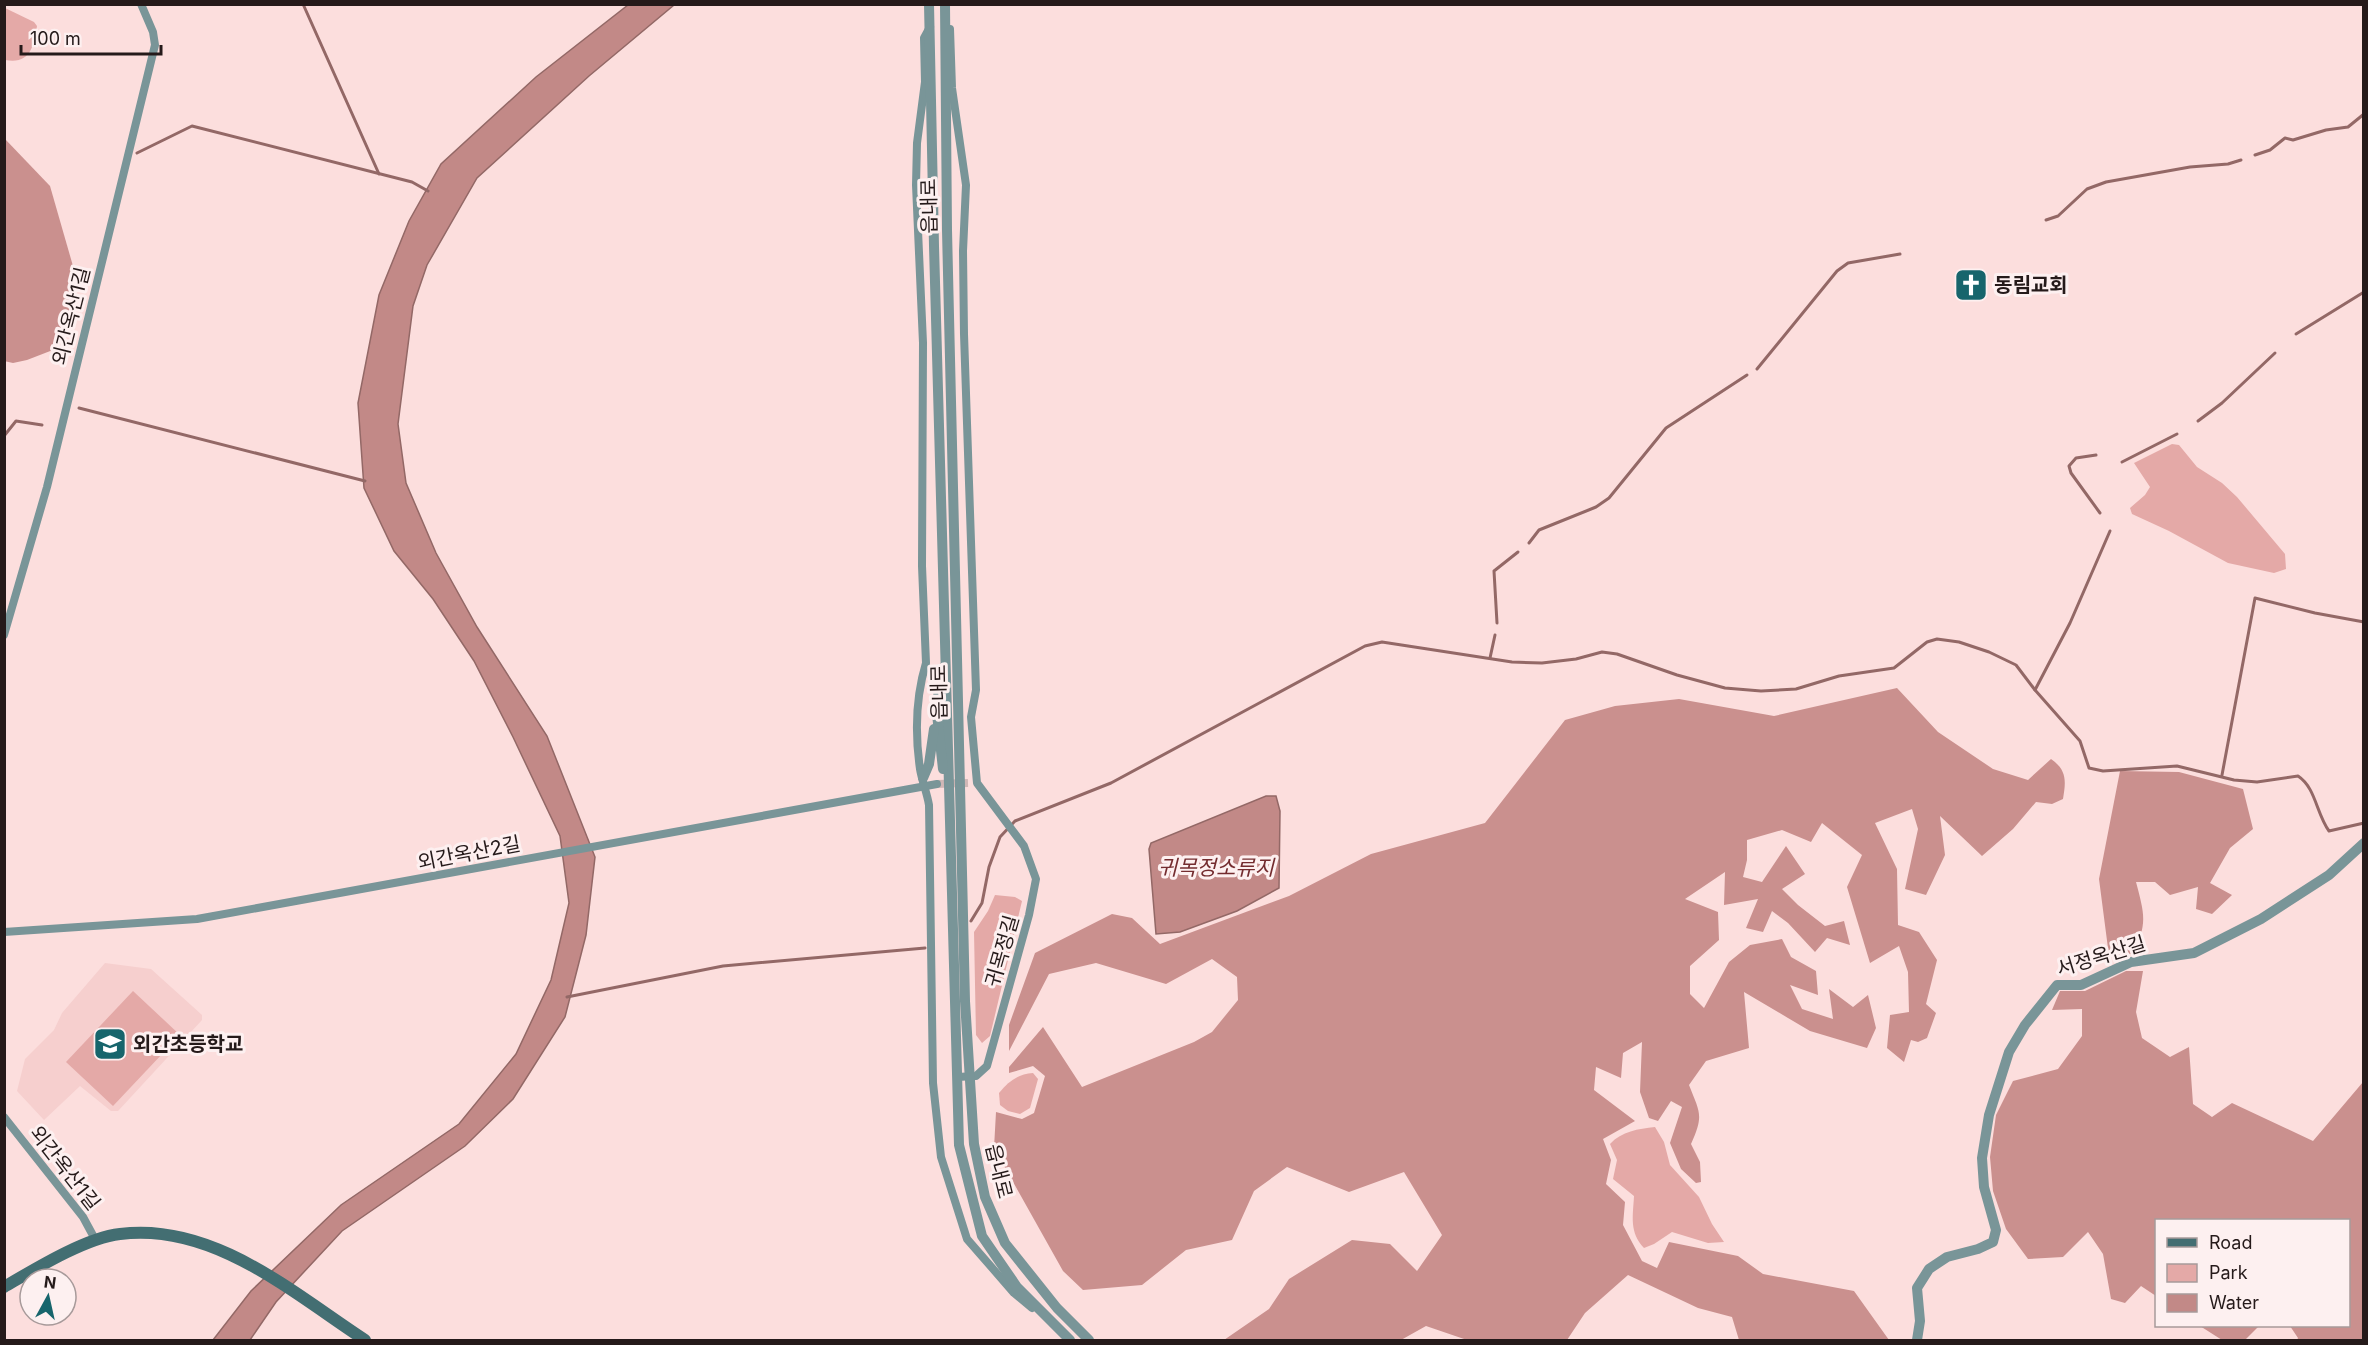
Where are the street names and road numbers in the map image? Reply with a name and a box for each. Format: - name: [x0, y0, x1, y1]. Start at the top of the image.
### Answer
- street label: 읍내로: [917, 178, 941, 234]
- street label: 외간옥산1길: [47, 265, 95, 367]
- street label: 읍내로: [927, 664, 951, 720]
- street label: 외간옥산2길: [416, 831, 522, 875]
- street label: 귀목정길: [980, 912, 1024, 990]
- street label: 서정옥산길: [2054, 931, 2148, 981]
- street label: 외간옥산1길: [25, 1121, 105, 1215]
- street label: 읍내로: [981, 1141, 1017, 1201]

